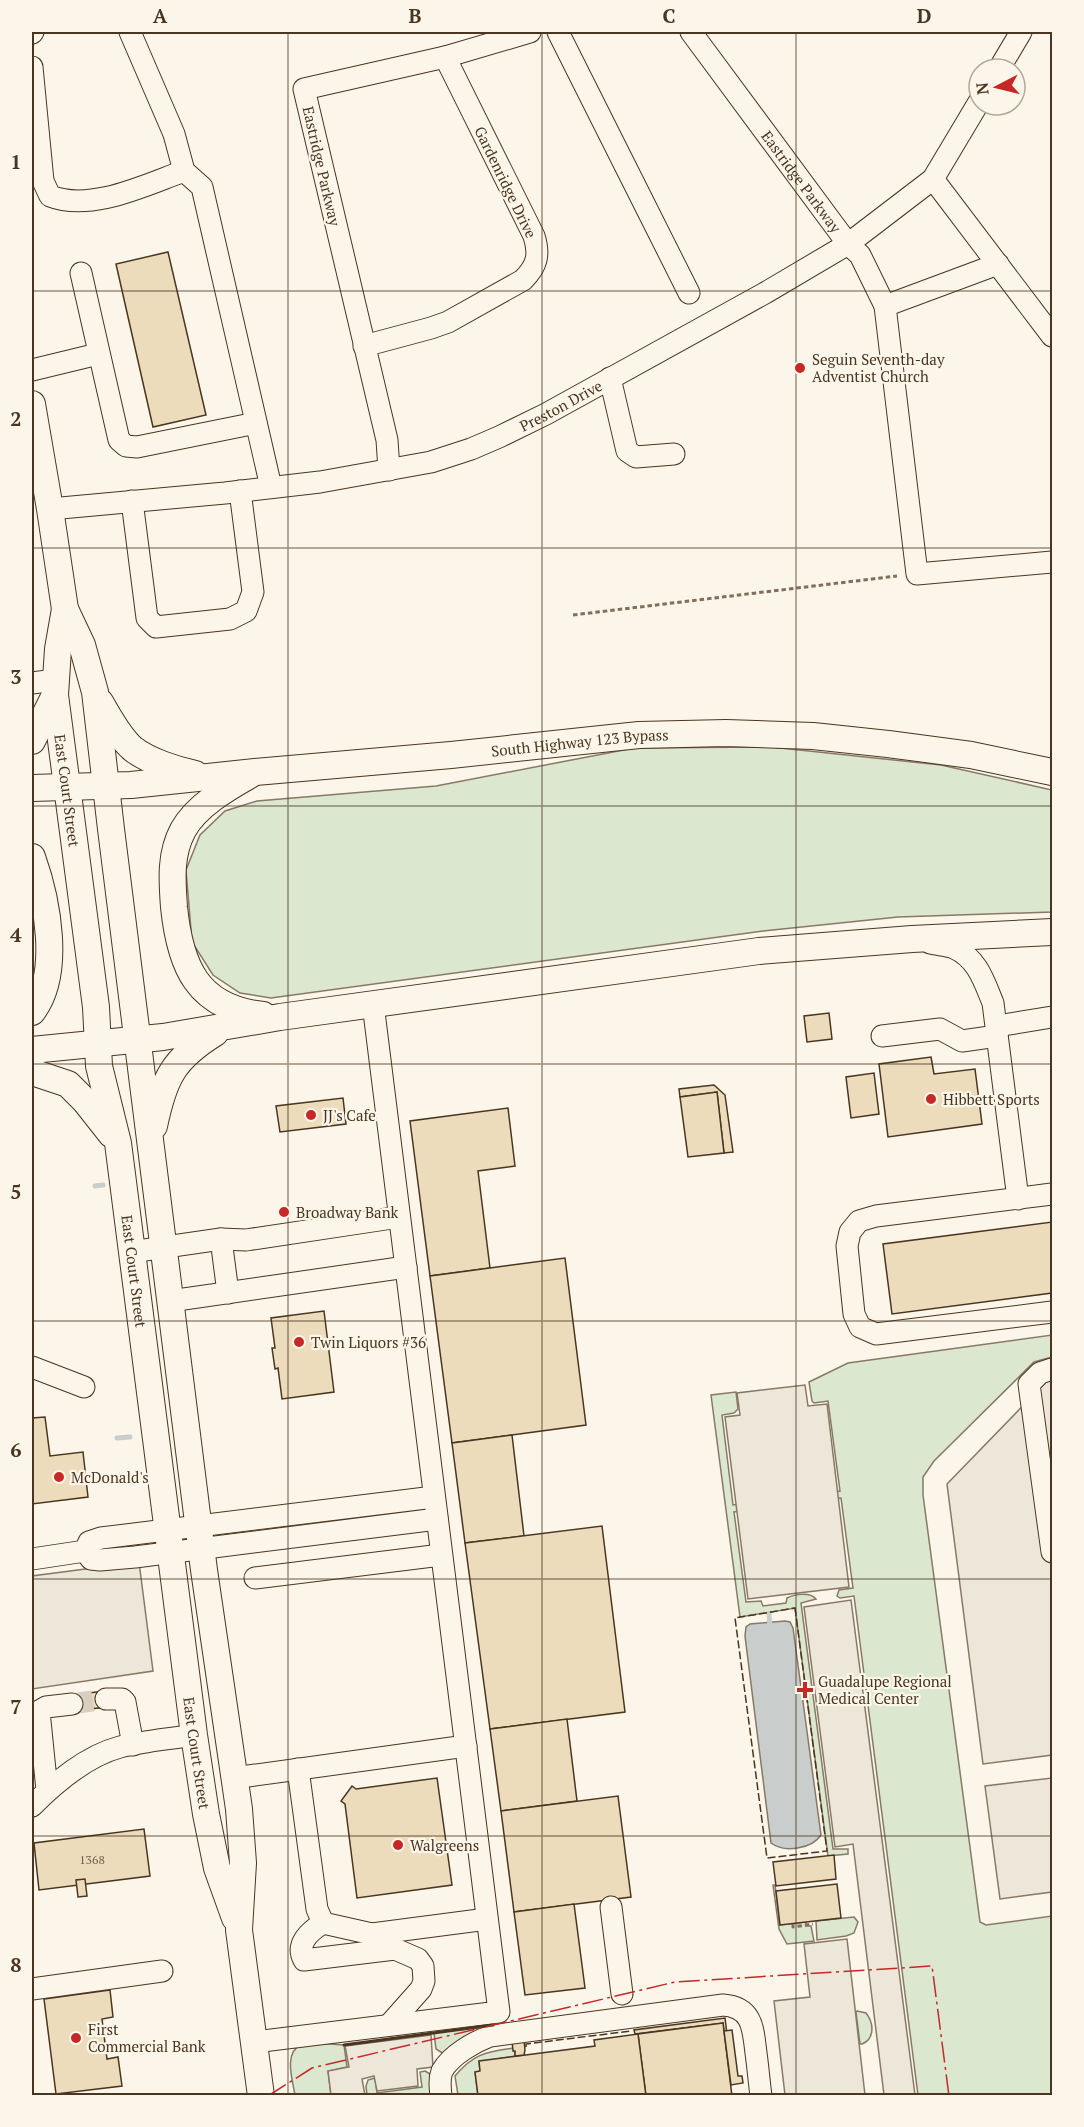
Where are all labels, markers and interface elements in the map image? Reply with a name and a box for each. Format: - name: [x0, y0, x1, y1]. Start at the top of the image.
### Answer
- text: A: [153, 2, 168, 29]
- text: B: [409, 2, 422, 29]
- text: C: [662, 2, 676, 29]
- text: D: [917, 2, 931, 29]
- north arrow: [967, 57, 1027, 117]
- text: N: [970, 81, 994, 96]
- street label: Eastridge Parkway: [299, 104, 346, 228]
- street label: Gardenridge Drive: [470, 123, 542, 241]
- street label: Eastridge Parkway: [757, 126, 846, 237]
- text: 1: [10, 148, 22, 175]
- place label: Seguin Seventh-day Adventist Church: [812, 349, 945, 386]
- marker: Seguin Seventh-day Adventist Church: [793, 361, 807, 375]
- street label: Preston Drive: [516, 375, 606, 436]
- text: 2: [10, 405, 22, 432]
- text: 3: [10, 663, 22, 690]
- street label: South Highway 123 Bypass: [490, 724, 669, 761]
- street label: East Court Street: [50, 733, 85, 848]
- text: 4: [10, 921, 22, 948]
- place label: Hibbett Sports: [943, 1089, 1040, 1109]
- marker: Hibbett Sports: [924, 1092, 938, 1106]
- place label: JJ's Cafe: [323, 1105, 376, 1125]
- marker: JJ's Cafe: [304, 1108, 318, 1122]
- text: 5: [10, 1178, 22, 1205]
- place label: Broadway Bank: [296, 1202, 399, 1222]
- marker: Broadway Bank: [277, 1205, 291, 1219]
- street label: East Court Street: [117, 1214, 152, 1329]
- place label: Twin Liquors #36: [311, 1332, 426, 1352]
- marker: Twin Liquors #36: [292, 1335, 306, 1349]
- text: 6: [10, 1436, 22, 1463]
- place label: McDonald's: [71, 1467, 149, 1487]
- marker: McDonald's: [52, 1470, 66, 1484]
- place label: Guadalupe Regional Medical Center: [818, 1671, 952, 1708]
- marker: Guadalupe Regional Medical Center: [796, 1681, 814, 1699]
- text: 7: [10, 1693, 22, 1720]
- street label: East Court Street: [179, 1696, 215, 1811]
- place label: Walgreens: [410, 1835, 479, 1855]
- marker: Walgreens: [391, 1838, 405, 1852]
- house number: 1368: [79, 1852, 105, 1867]
- text: 8: [10, 1951, 22, 1978]
- place label: First Commercial Bank: [88, 2019, 206, 2056]
- marker: First Commercial Bank: [69, 2031, 83, 2045]

